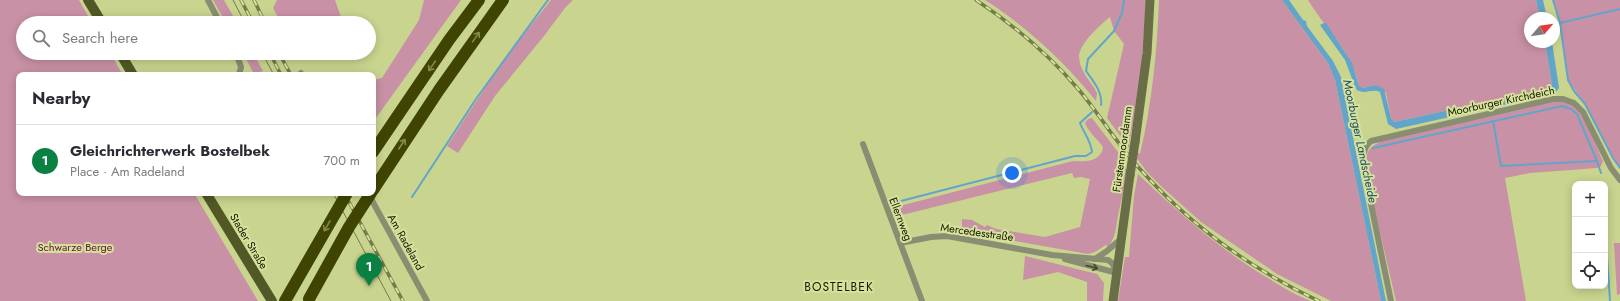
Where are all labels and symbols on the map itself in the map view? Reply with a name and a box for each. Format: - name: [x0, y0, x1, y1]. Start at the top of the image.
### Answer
- north arrow: [1524, 12, 1560, 48]
- one-way arrow: [472, 32, 480, 43]
- one-way arrow: [428, 60, 436, 71]
- water label: Moorburger Landscheide: [1338, 78, 1382, 204]
- street label: Moorburger Kirchdeich: [1446, 82, 1556, 120]
- street label: Fürstenmoordamm: [1108, 105, 1136, 193]
- one-way arrow: [398, 139, 406, 150]
- your location: [1002, 163, 1022, 183]
- street label: Ellernweg: [885, 195, 917, 243]
- street label: Stader Straße: [226, 210, 272, 272]
- street label: Am Radeland: [384, 211, 428, 273]
- street label: Mercedesstraße: [939, 219, 1015, 245]
- one-way arrow: [323, 220, 331, 232]
- park label: Schwarze Berge: [37, 239, 113, 255]
- pin: 1: [356, 253, 382, 286]
- one-way arrow: [1086, 263, 1099, 271]
- district label: BOSTELBEK: [804, 278, 874, 296]

